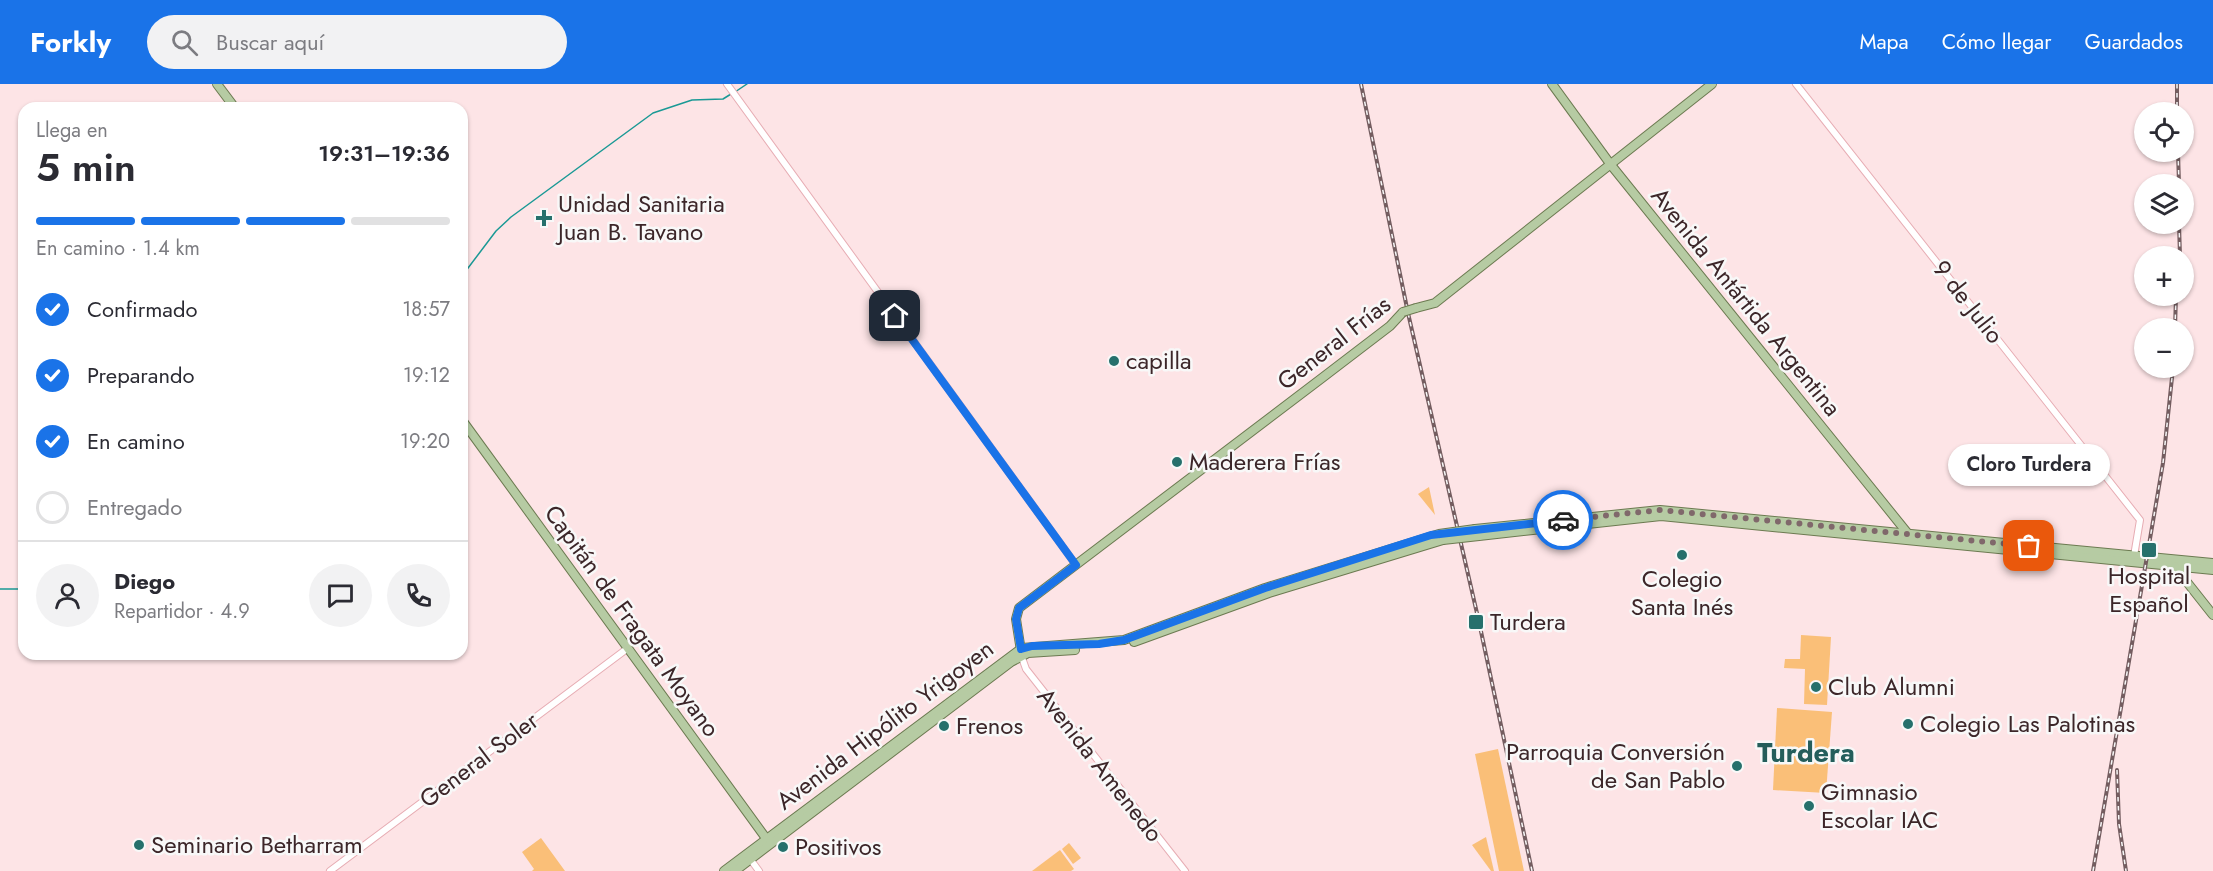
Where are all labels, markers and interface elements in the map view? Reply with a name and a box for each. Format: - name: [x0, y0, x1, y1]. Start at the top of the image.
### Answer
- search box: [147, 15, 567, 69]
- text: Forkly: [30, 22, 111, 63]
- icon: search: [168, 26, 201, 59]
- text: Buscar aquí: [216, 26, 324, 58]
- text: Mapa: [1859, 27, 1909, 57]
- text: Cómo llegar: [1942, 27, 2051, 57]
- text: Guardados: [2084, 27, 2183, 57]
- map controls: [2134, 102, 2194, 378]
- button: locate: [2134, 102, 2194, 162]
- text: Llega en: [36, 116, 108, 145]
- text: 19:31–19:36: [318, 137, 450, 169]
- text: 5 min: [36, 139, 136, 196]
- button: layers: [2134, 174, 2194, 234]
- street label: Avenida Antártida Argentina: [1643, 180, 1850, 424]
- place label: Unidad Sanitaria Juan B. Tavano: [555, 186, 725, 249]
- marker: Unidad Sanitaria Juan B. Tavano: [535, 209, 553, 227]
- text: En camino · 1.4 km: [36, 234, 200, 263]
- button: +: [2134, 246, 2194, 306]
- street label: 9 de Julio: [1925, 253, 2012, 351]
- street label: General Frías: [1269, 287, 1398, 398]
- pin: [869, 290, 920, 341]
- icon: check: [36, 293, 69, 326]
- text: Confirmado: [87, 293, 197, 325]
- text: 18:57: [402, 295, 450, 324]
- icon: home: [878, 299, 911, 332]
- button: −: [2134, 318, 2194, 378]
- place label: capilla: [1126, 343, 1192, 378]
- marker: capilla: [1107, 354, 1121, 368]
- icon: check: [36, 359, 69, 392]
- text: Preparando: [87, 359, 195, 391]
- text: 19:12: [403, 361, 450, 390]
- icon: check: [36, 425, 69, 458]
- text: En camino: [87, 425, 185, 457]
- text: 19:20: [400, 427, 450, 456]
- place label: Maderera Frías: [1189, 444, 1340, 479]
- callout: Cloro Turdera: [1948, 444, 2110, 486]
- text: Cloro Turdera: [1967, 450, 2091, 479]
- marker: Maderera Frías: [1170, 455, 1184, 469]
- courier: [1533, 490, 1593, 550]
- text: Entregado: [87, 491, 182, 523]
- street label: Capitán de Fragata Moyano: [536, 497, 729, 744]
- icon: car: [1547, 504, 1580, 537]
- pin: [2003, 520, 2054, 571]
- icon: bag: [2012, 529, 2045, 562]
- marker: Hospital Español: [2140, 541, 2158, 559]
- marker: Colegio Santa Inés: [1675, 548, 1689, 562]
- place label: Hospital Español: [2108, 558, 2190, 621]
- place label: Colegio Santa Inés: [1631, 561, 1733, 624]
- button: person: [36, 564, 99, 627]
- button: chat: [309, 564, 372, 627]
- button: phone: [387, 564, 450, 627]
- text: Diego: [114, 565, 175, 597]
- text: Repartidor · 4.9: [114, 597, 250, 626]
- place label: Turdera: [1490, 604, 1566, 639]
- marker: Turdera: [1467, 613, 1485, 631]
- street label: Avenida Hipólito Yrigoyen: [769, 631, 1001, 818]
- place label: Club Alumni: [1828, 669, 1955, 704]
- street label: Avenida Amenedo: [1029, 680, 1172, 849]
- marker: Club Alumni: [1809, 680, 1823, 694]
- street label: General Soler: [412, 703, 546, 816]
- place label: Colegio Las Palotinas: [1920, 706, 2135, 741]
- place label: Frenos: [956, 708, 1023, 743]
- marker: Colegio Las Palotinas: [1901, 717, 1915, 731]
- marker: Frenos: [937, 719, 951, 733]
- district label: Turdera: [1757, 733, 1855, 772]
- place label: Parroquia Conversión de San Pablo: [1506, 734, 1725, 797]
- marker: Parroquia Conversión de San Pablo: [1730, 759, 1744, 773]
- place label: Gimnasio Escolar IAC: [1821, 774, 1938, 837]
- marker: Gimnasio Escolar IAC: [1802, 799, 1816, 813]
- place label: Seminario Betharram: [151, 827, 363, 862]
- place label: Positivos: [795, 829, 881, 864]
- marker: Seminario Betharram: [132, 838, 146, 852]
- marker: Positivos: [776, 840, 790, 854]

